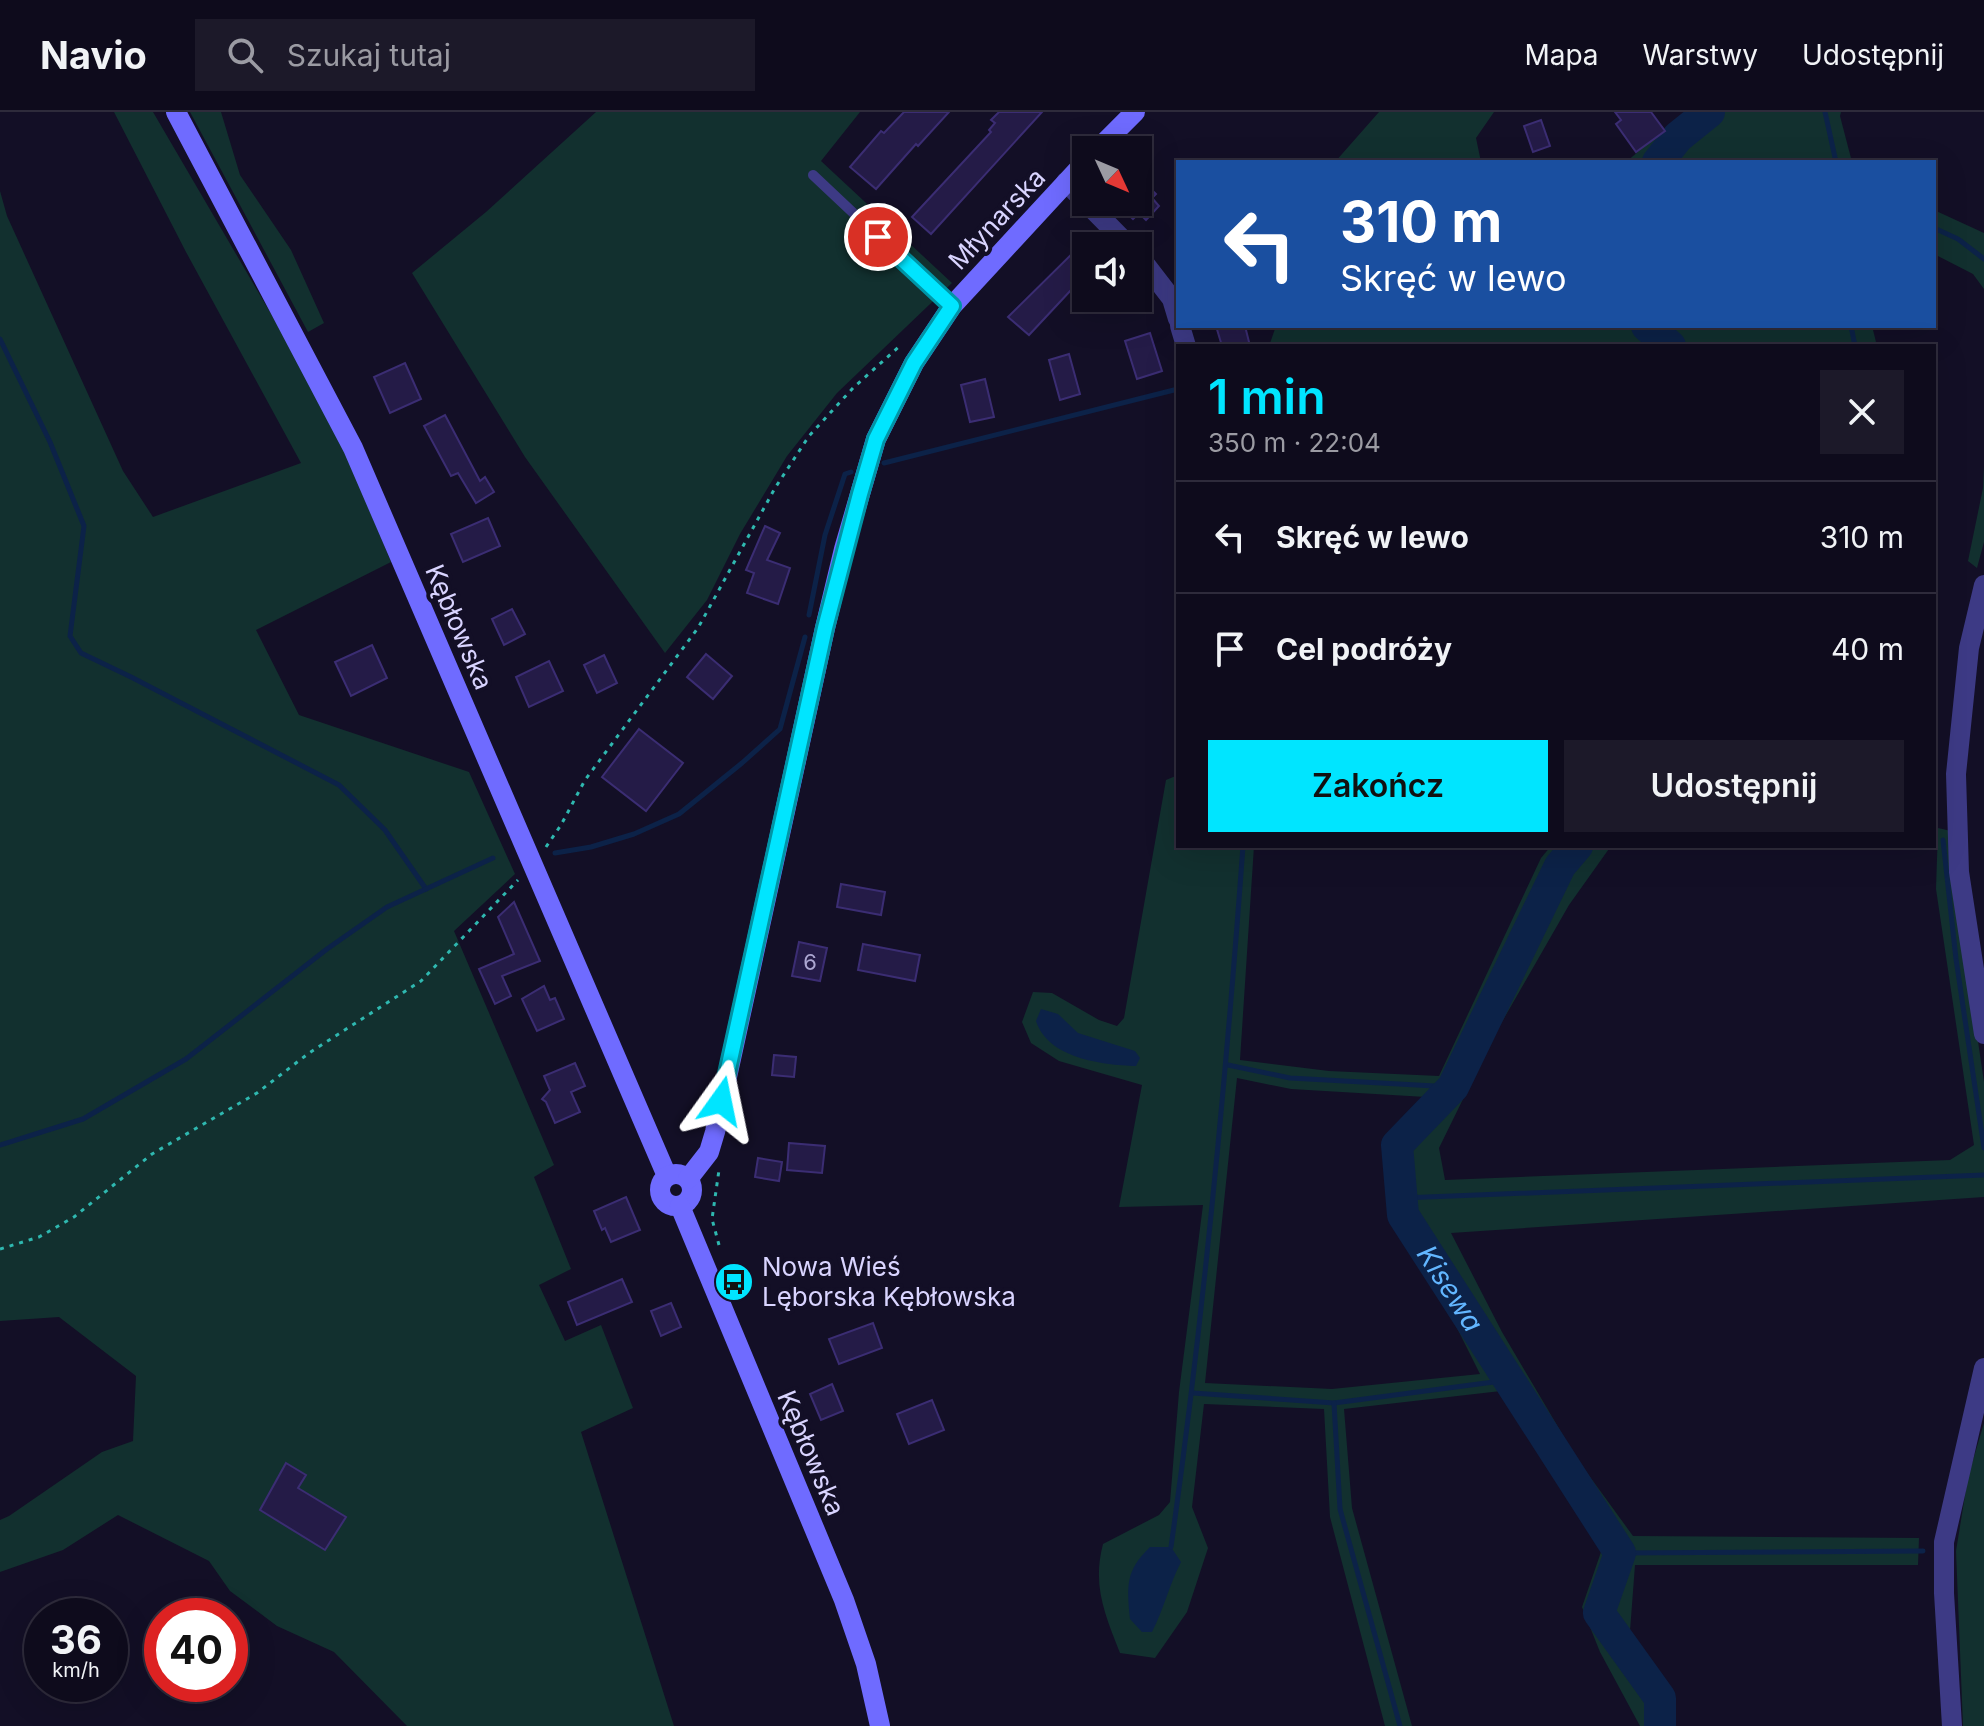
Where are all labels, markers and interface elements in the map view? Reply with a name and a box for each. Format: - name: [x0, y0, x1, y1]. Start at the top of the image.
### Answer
- search box: [195, 19, 755, 91]
- text: Navio: [40, 32, 147, 78]
- icon: search: [223, 33, 267, 77]
- text: Szukaj tutaj: [287, 37, 451, 73]
- text: Mapa: [1524, 38, 1599, 72]
- text: Warstwy: [1643, 38, 1758, 72]
- text: Udostępnij: [1802, 38, 1944, 72]
- north arrow: [1072, 136, 1152, 216]
- map controls: [1072, 136, 1152, 312]
- street label: Młynarska: [942, 162, 1051, 276]
- text: 310 m: [1340, 188, 1502, 256]
- icon: left: [1208, 192, 1312, 296]
- pin: [844, 203, 912, 271]
- icon: arrive: [856, 215, 900, 259]
- button: sound: [1072, 232, 1152, 312]
- text: Skręć w lewo: [1340, 256, 1567, 300]
- text: 1 min: [1208, 367, 1326, 426]
- button: close: [1820, 370, 1904, 454]
- text: 350 m · 22:04: [1208, 427, 1381, 458]
- icon: left: [1208, 515, 1252, 559]
- text: Skręć w lewo: [1276, 519, 1469, 555]
- text: 310 m: [1820, 519, 1904, 555]
- street label: Kębłowska: [419, 560, 500, 694]
- icon: arrive: [1208, 627, 1252, 671]
- text: Cel podróży: [1276, 631, 1452, 667]
- text: 40 m: [1831, 631, 1904, 667]
- button: Zakończ: [1208, 740, 1548, 832]
- button: Udostępnij: [1564, 740, 1904, 832]
- house number: 6: [803, 949, 817, 975]
- position arrow: [679, 1059, 763, 1143]
- water label: Kisewa: [1410, 1239, 1490, 1338]
- place label: Nowa Wieś Lęborska Kębłowska: [762, 1251, 1016, 1312]
- bus stop icon: Nowa Wieś Lęborska Kębłowska: [713, 1261, 755, 1303]
- street label: Kębłowska: [771, 1386, 852, 1520]
- speed limit sign: 40: [144, 1598, 248, 1702]
- text: 36: [50, 1615, 102, 1664]
- text: km/h: [52, 1658, 100, 1682]

